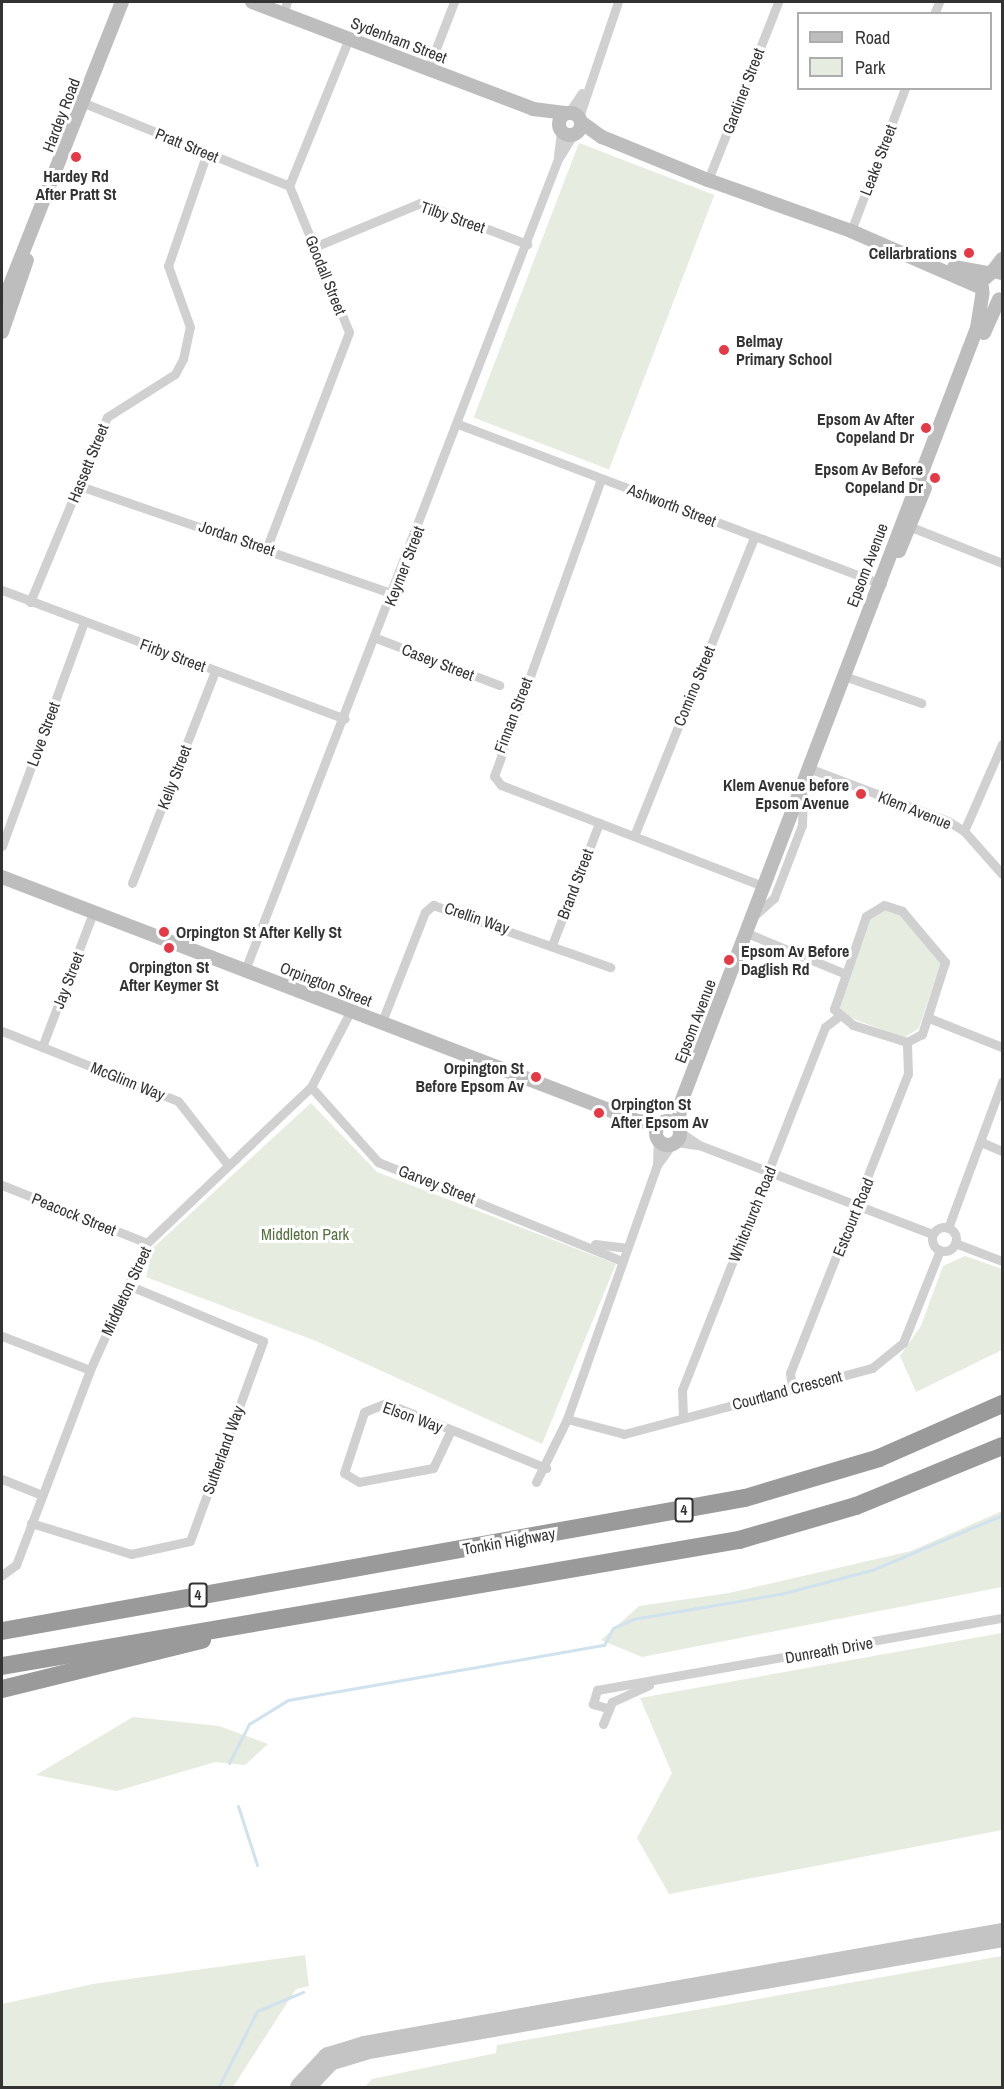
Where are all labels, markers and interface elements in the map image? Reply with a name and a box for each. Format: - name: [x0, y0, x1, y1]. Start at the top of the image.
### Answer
- legend: [797, 12, 992, 90]
- street label: Sydenham Street: [348, 13, 450, 67]
- text: Road: [855, 25, 890, 50]
- street label: Gardiner Street: [718, 45, 768, 137]
- text: Park: [855, 55, 885, 80]
- street label: Hardey Road: [38, 75, 84, 155]
- street label: Leake Street: [856, 122, 900, 198]
- street label: Pratt Street: [153, 124, 221, 166]
- marker: Hardey Rd After Pratt St: [69, 150, 83, 164]
- place label: Hardey Rd After Pratt St: [36, 166, 116, 204]
- street label: Tilby Street: [418, 197, 488, 237]
- street label: Goodall Street: [301, 233, 351, 317]
- place label: Cellarbrations: [869, 243, 957, 263]
- marker: Cellarbrations: [962, 246, 976, 260]
- place label: Belmay Primary School: [736, 331, 832, 369]
- marker: Belmay Primary School: [717, 343, 731, 357]
- place label: Epsom Av After Copeland Dr: [816, 409, 914, 447]
- street label: Hassett Street: [64, 421, 112, 505]
- marker: Epsom Av After Copeland Dr: [919, 421, 933, 435]
- place label: Epsom Av Before Copeland Dr: [814, 459, 923, 497]
- marker: Epsom Av Before Copeland Dr: [928, 471, 942, 485]
- street label: Ashworth Street: [625, 479, 719, 531]
- street label: Jordan Street: [197, 516, 277, 560]
- street label: Epsom Avenue: [842, 520, 892, 610]
- street label: Keymer Street: [380, 523, 428, 609]
- street label: Firby Street: [138, 634, 208, 676]
- street label: Casey Street: [399, 639, 477, 685]
- street label: Comino Street: [669, 643, 719, 729]
- street label: Finnan Street: [490, 674, 536, 756]
- street label: Love Street: [23, 699, 63, 769]
- street label: Kelly Street: [153, 742, 195, 812]
- place label: Klem Avenue before Epsom Avenue: [723, 775, 849, 813]
- marker: Klem Avenue before Epsom Avenue: [854, 787, 868, 801]
- street label: Klem Avenue: [875, 787, 955, 833]
- street label: Brand Street: [553, 846, 597, 922]
- street label: Crellin Way: [442, 898, 512, 938]
- place label: Orpington St After Kelly St: [176, 922, 342, 942]
- marker: Orpington St After Kelly St: [157, 925, 171, 939]
- marker: Orpington St After Keymer St: [162, 941, 176, 955]
- place label: Epsom Av Before Daglish Rd: [741, 941, 850, 979]
- street label: Jay Street: [48, 949, 88, 1011]
- marker: Epsom Av Before Daglish Rd: [722, 953, 736, 967]
- place label: Orpington St After Keymer St: [119, 957, 219, 995]
- street label: Orpington Street: [277, 958, 375, 1010]
- street label: Epsom Avenue: [670, 976, 720, 1066]
- street label: McGlinn Way: [88, 1057, 168, 1105]
- place label: Orpington St Before Epsom Av: [415, 1058, 524, 1096]
- marker: Orpington St Before Epsom Av: [529, 1070, 543, 1084]
- place label: Orpington St After Epsom Av: [611, 1094, 709, 1132]
- marker: Orpington St After Epsom Av: [592, 1106, 606, 1120]
- street label: Garvey Street: [396, 1161, 478, 1207]
- street label: Whitchurch Road: [724, 1163, 780, 1265]
- street label: Estcourt Road: [829, 1175, 877, 1259]
- street label: Peacock Street: [29, 1188, 119, 1240]
- park label: Middleton Park: [261, 1224, 349, 1244]
- street label: Middleton Street: [97, 1243, 155, 1339]
- street label: Courtland Crescent: [730, 1366, 844, 1414]
- street label: Elson Way: [380, 1397, 446, 1437]
- street label: Sutherland Way: [198, 1403, 248, 1497]
- road number: 4: [674, 1498, 694, 1522]
- street label: Tonkin Highway: [461, 1523, 557, 1559]
- road number: 4: [188, 1583, 208, 1607]
- street label: Dunreath Drive: [784, 1633, 874, 1667]

